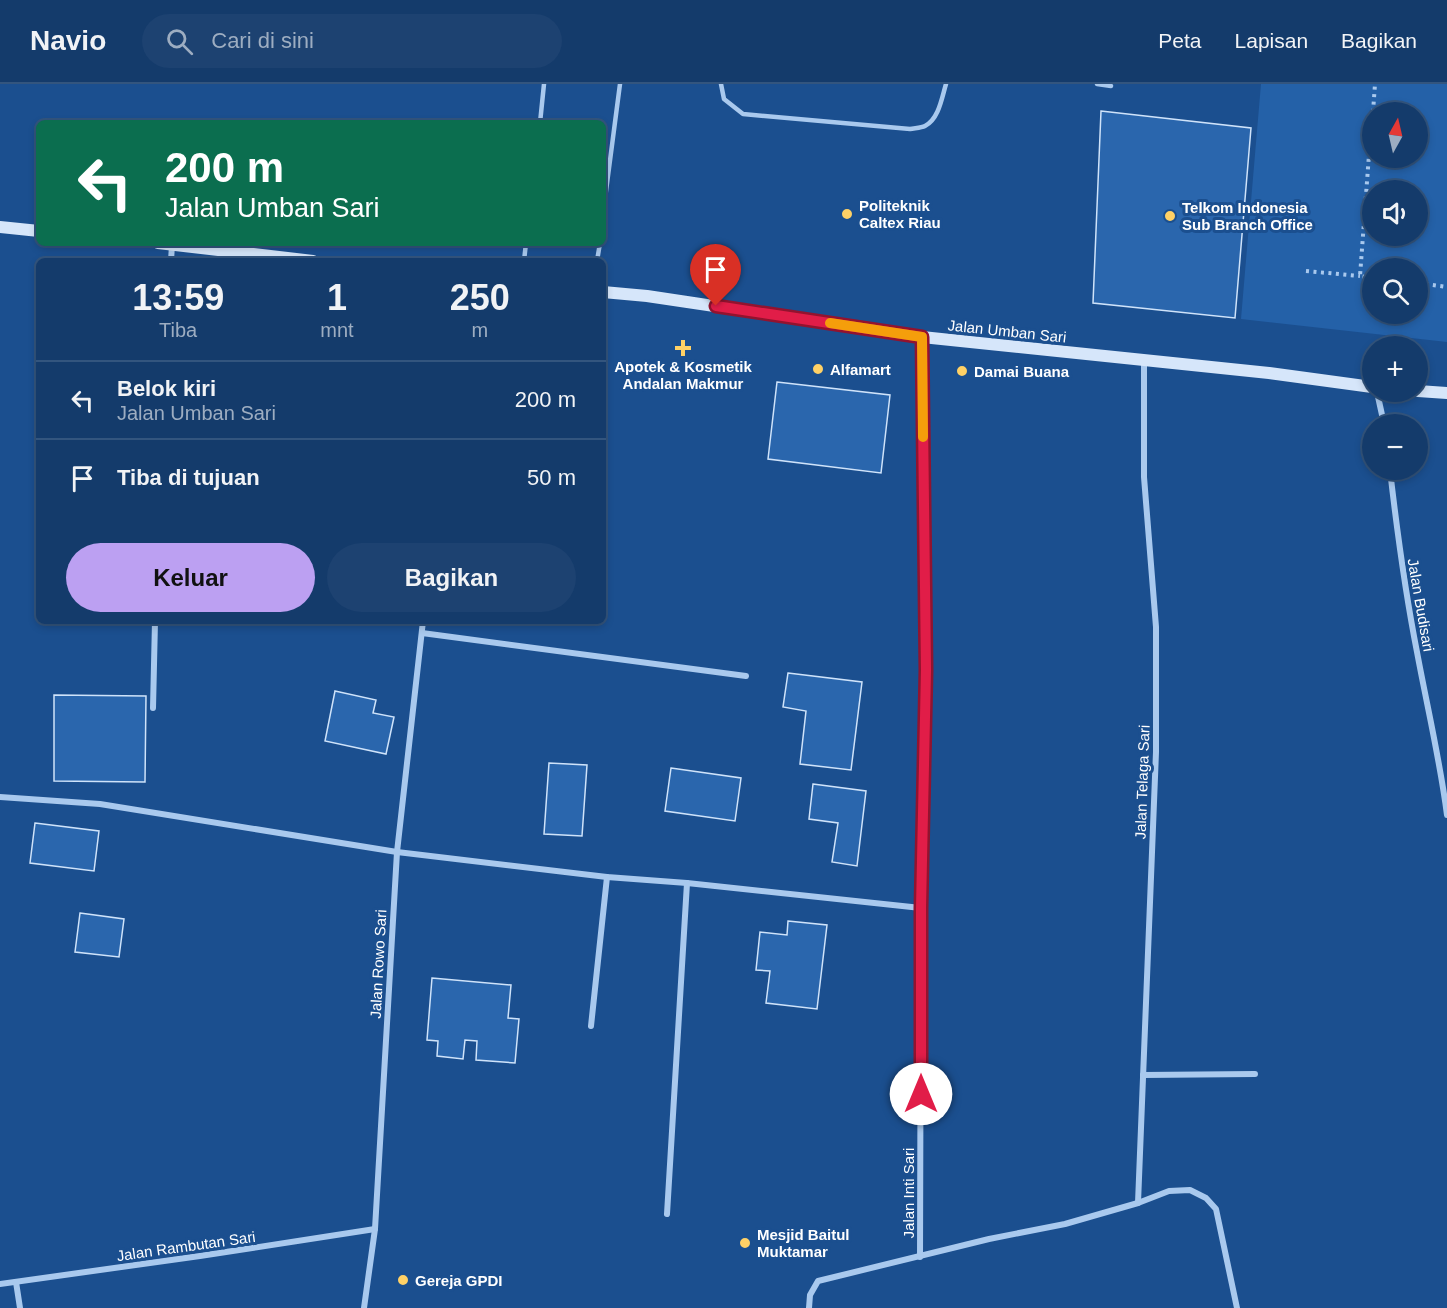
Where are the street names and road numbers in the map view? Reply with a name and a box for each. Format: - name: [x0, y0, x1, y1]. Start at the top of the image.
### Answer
- street label: Jalan Umban Sari: [947, 316, 1067, 346]
- street label: Jalan Budisari: [1404, 557, 1438, 653]
- street label: Jalan Telaga Sari: [1132, 724, 1152, 840]
- street label: Jalan Rowo Sari: [367, 909, 389, 1019]
- street label: Jalan Inti Sari: [900, 1148, 917, 1238]
- street label: Jalan Rambutan Sari: [115, 1228, 257, 1264]

